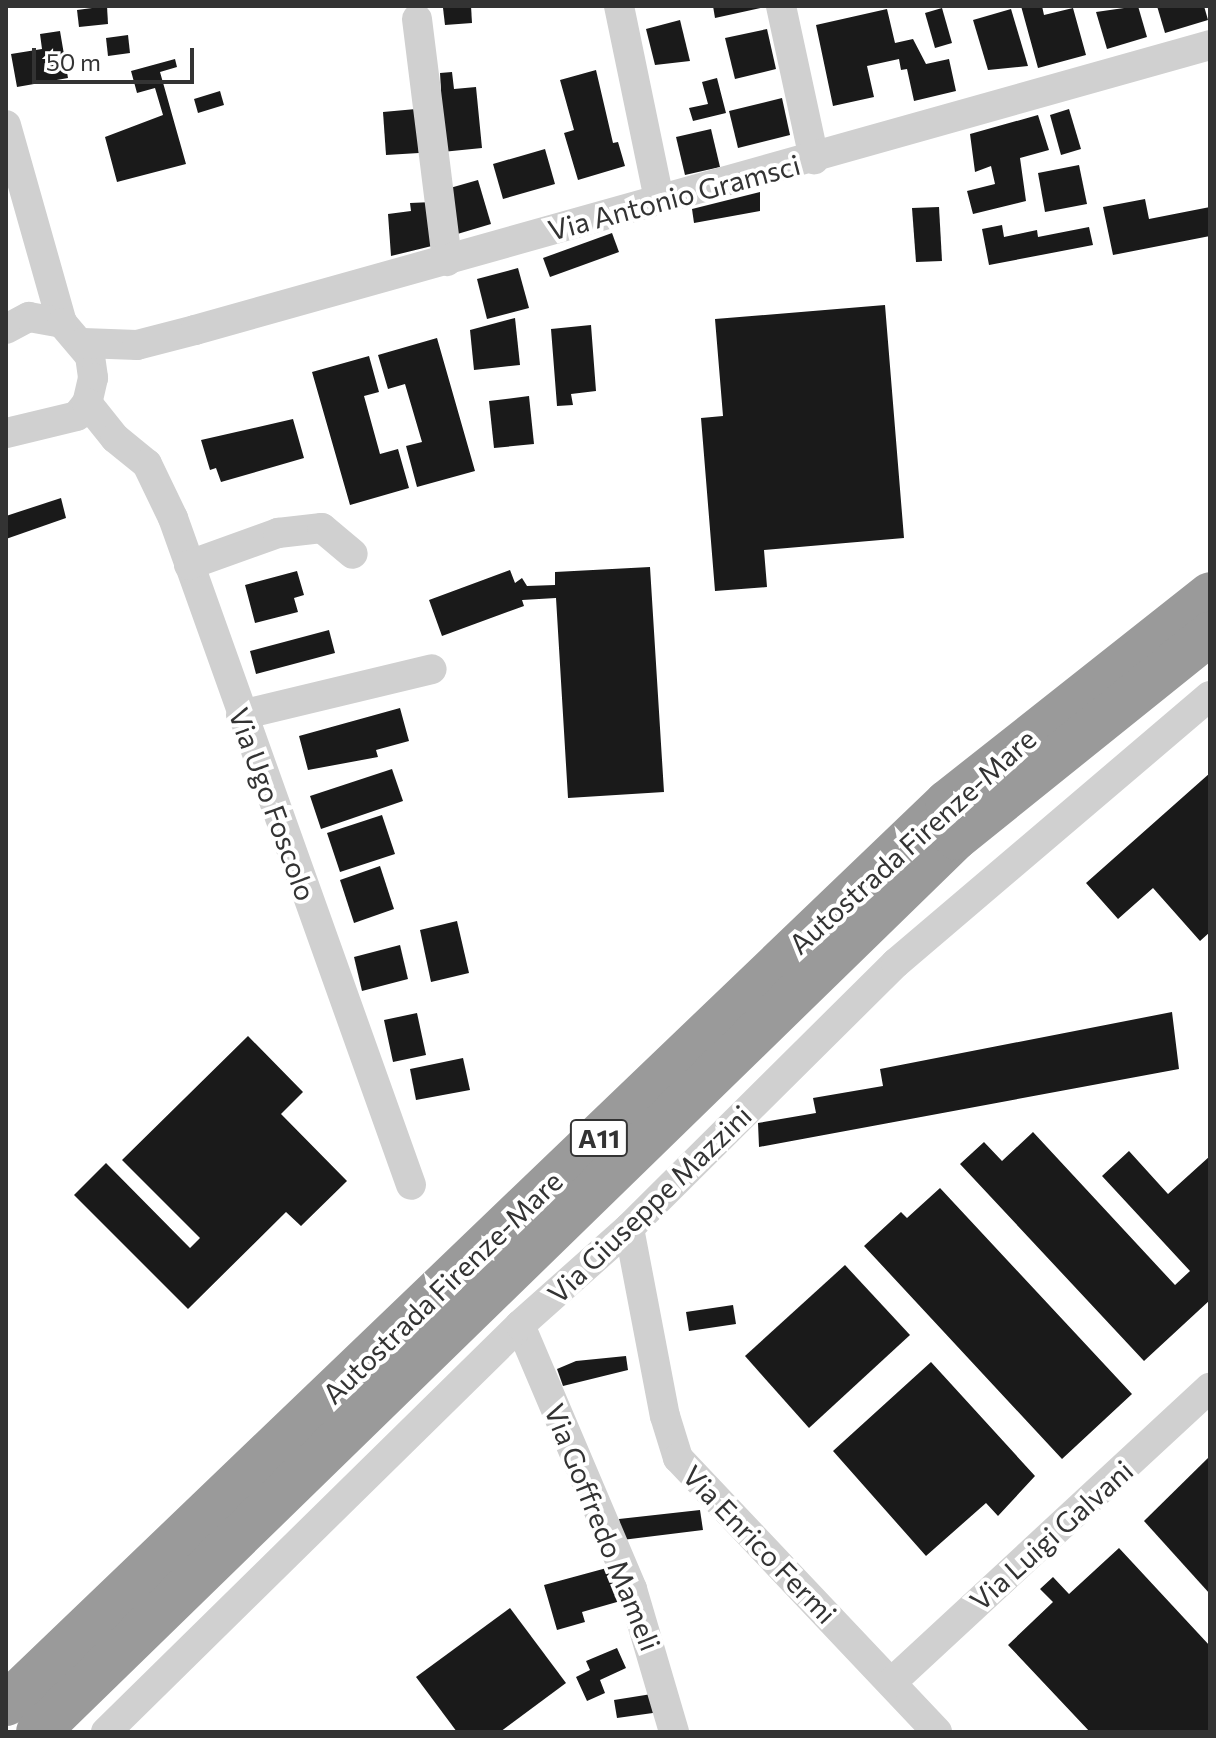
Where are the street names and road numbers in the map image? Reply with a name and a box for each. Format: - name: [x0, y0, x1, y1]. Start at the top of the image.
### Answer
- street label: Via Antonio Gramsci: [544, 147, 804, 247]
- street label: Via Ugo Foscolo: [223, 703, 323, 905]
- street label: Autostrada Firenze-Mare: [782, 721, 1042, 961]
- street label: Via Giuseppe Mazzini: [540, 1098, 758, 1310]
- road number: A11: [569, 1116, 629, 1160]
- street label: Autostrada Firenze-Mare: [315, 1164, 569, 1410]
- street label: Via Goffredo Mameli: [538, 1399, 668, 1655]
- street label: Via Luigi Galvani: [963, 1453, 1139, 1617]
- street label: Via Enrico Fermi: [676, 1458, 844, 1630]

